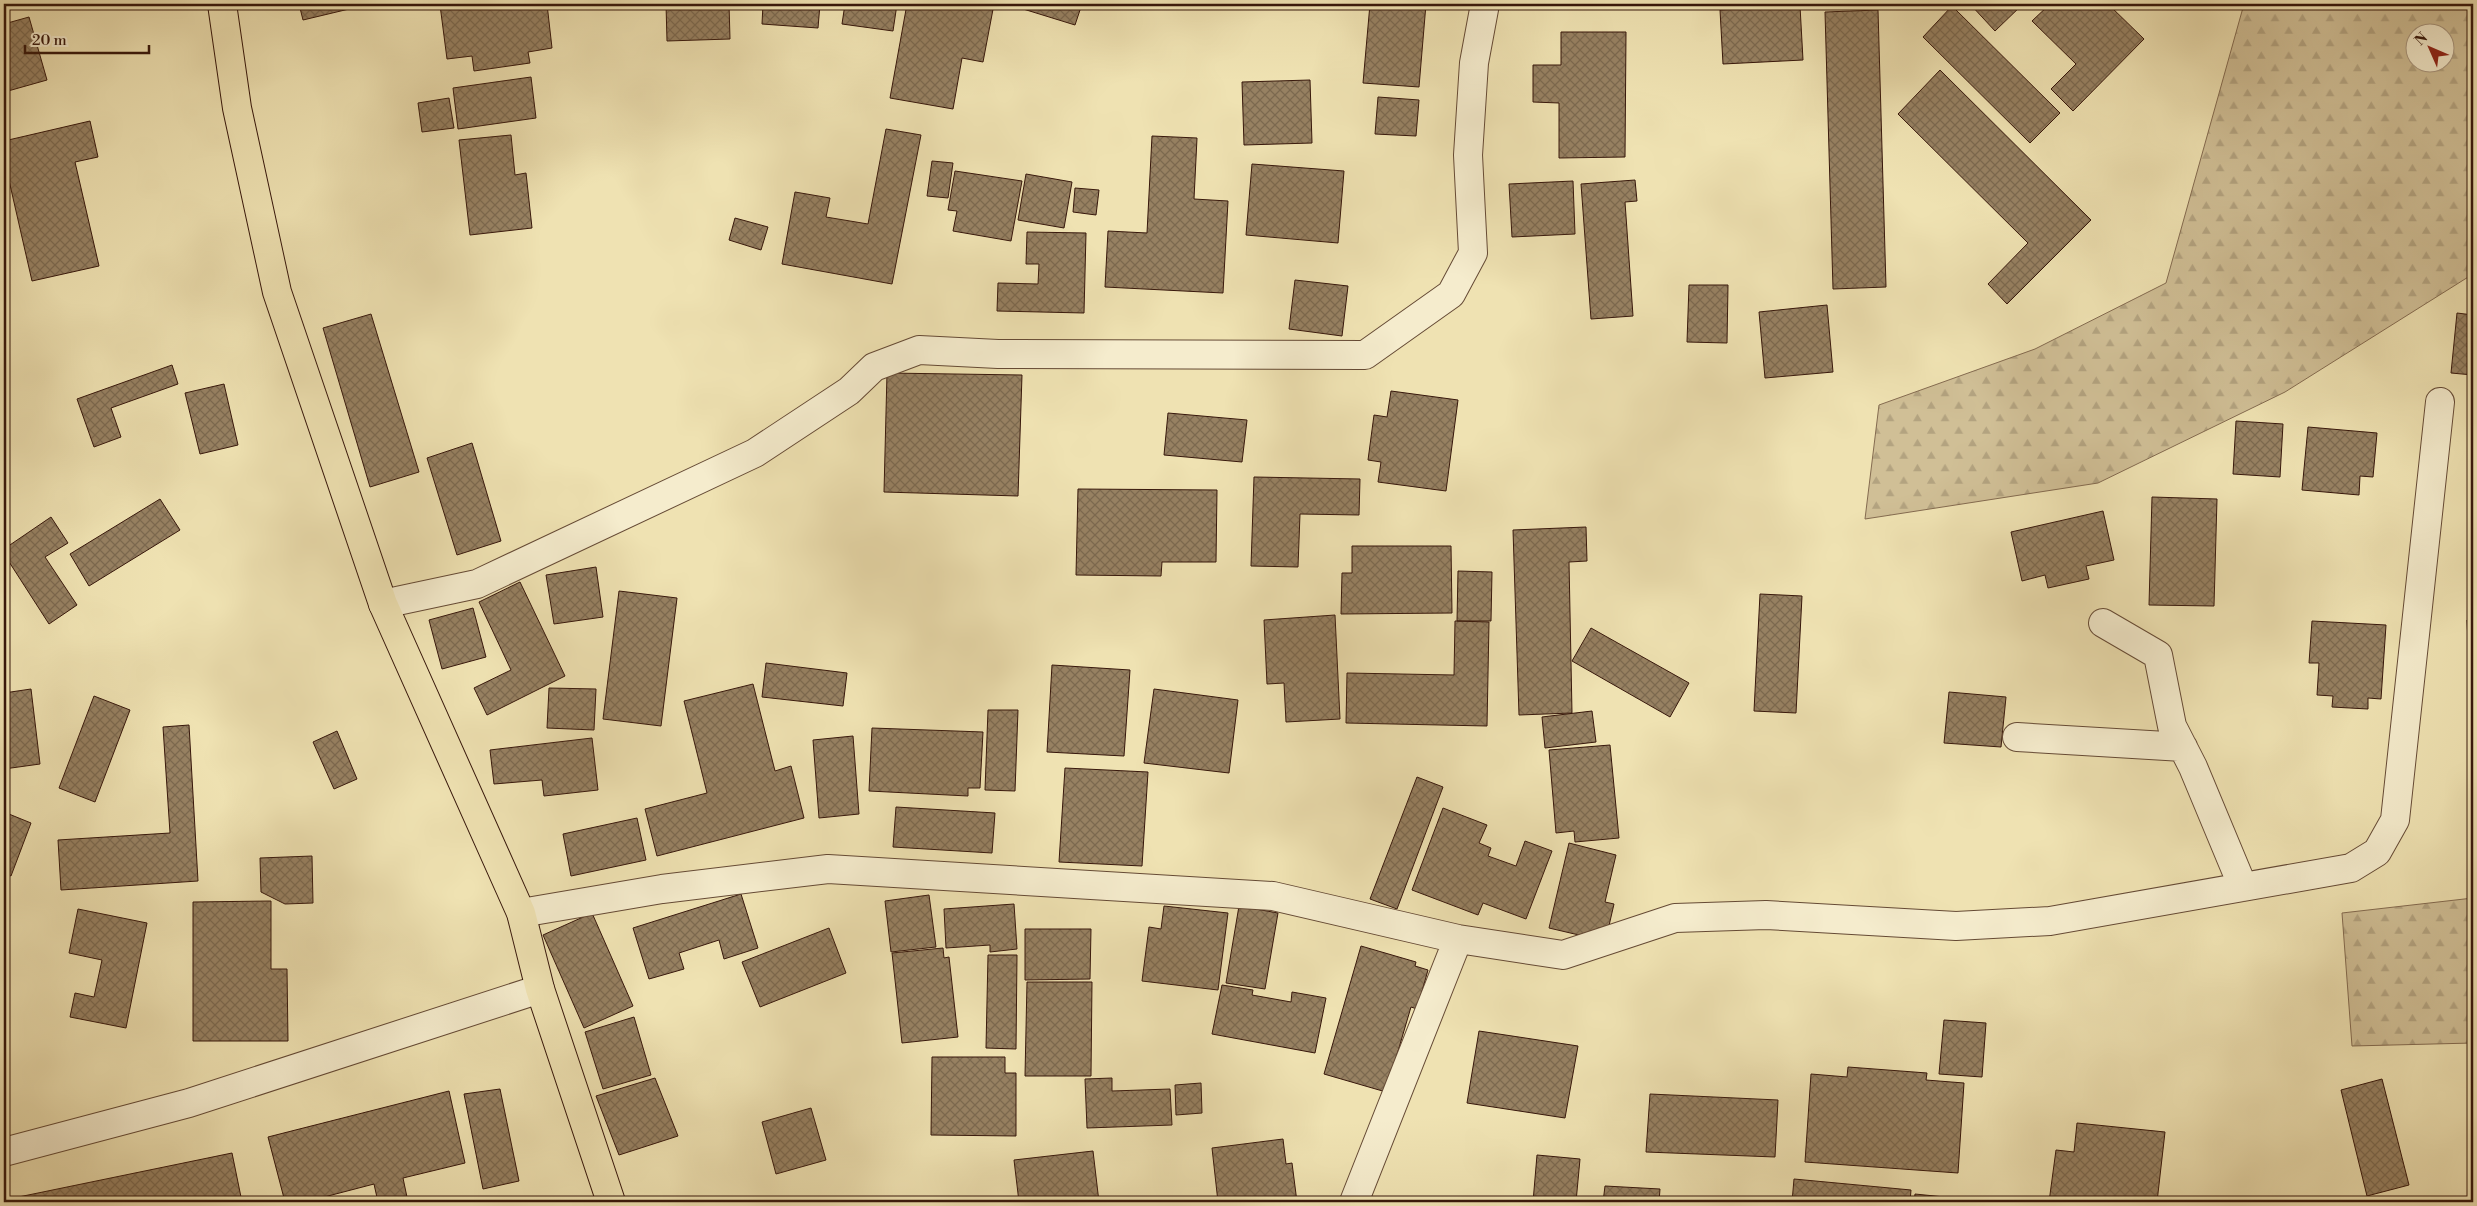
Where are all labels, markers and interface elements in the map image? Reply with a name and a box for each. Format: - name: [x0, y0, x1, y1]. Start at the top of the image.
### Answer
- scale bar: [25, 22, 149, 54]
- north arrow: [2404, 22, 2454, 72]
- text: N: [2411, 29, 2432, 50]
- text: 20 m: [32, 31, 67, 50]

